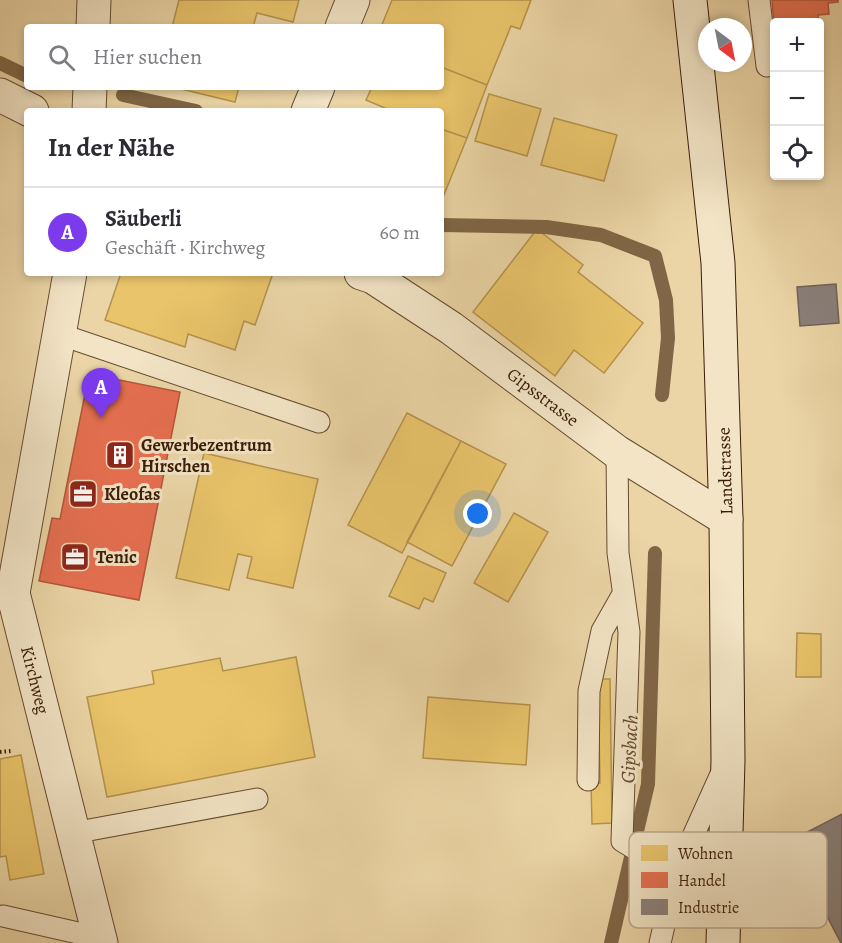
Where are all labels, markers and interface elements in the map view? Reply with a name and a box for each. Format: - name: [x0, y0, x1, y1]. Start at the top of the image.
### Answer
- north arrow: [698, 18, 752, 72]
- map controls: [770, 18, 824, 180]
- button: +: [770, 18, 824, 72]
- search box: [24, 24, 444, 90]
- icon: search: [45, 41, 78, 74]
- text: Hier suchen: [93, 42, 202, 72]
- button: −: [770, 72, 824, 126]
- button: locate: [770, 126, 824, 180]
- text: In der Nähe: [48, 130, 175, 165]
- text: Säuberli: [105, 204, 182, 234]
- text: A: [61, 219, 74, 246]
- text: 60 m: [380, 219, 420, 246]
- text: Geschäft · Kirchweg: [105, 234, 265, 261]
- street label: Gipsstrasse: [502, 362, 584, 432]
- pin: A: [82, 368, 120, 418]
- street label: Landstrasse: [711, 427, 739, 515]
- place label: Gewerbezentrum Hirschen: [141, 433, 272, 478]
- building icon: Gewerbezentrum Hirschen: [104, 439, 136, 471]
- office icon: Kleofas: [67, 478, 99, 510]
- place label: Kleofas: [104, 482, 160, 506]
- your location: [463, 499, 492, 528]
- office icon: Tenic: [59, 541, 91, 573]
- place label: Tenic: [96, 545, 137, 569]
- street label: Kirchweg: [15, 643, 55, 717]
- water label: Gipsbach: [614, 714, 645, 784]
- legend: [629, 832, 827, 928]
- text: Wohnen: [677, 843, 733, 865]
- text: Handel: [678, 870, 726, 892]
- text: Industrie: [678, 897, 739, 919]

